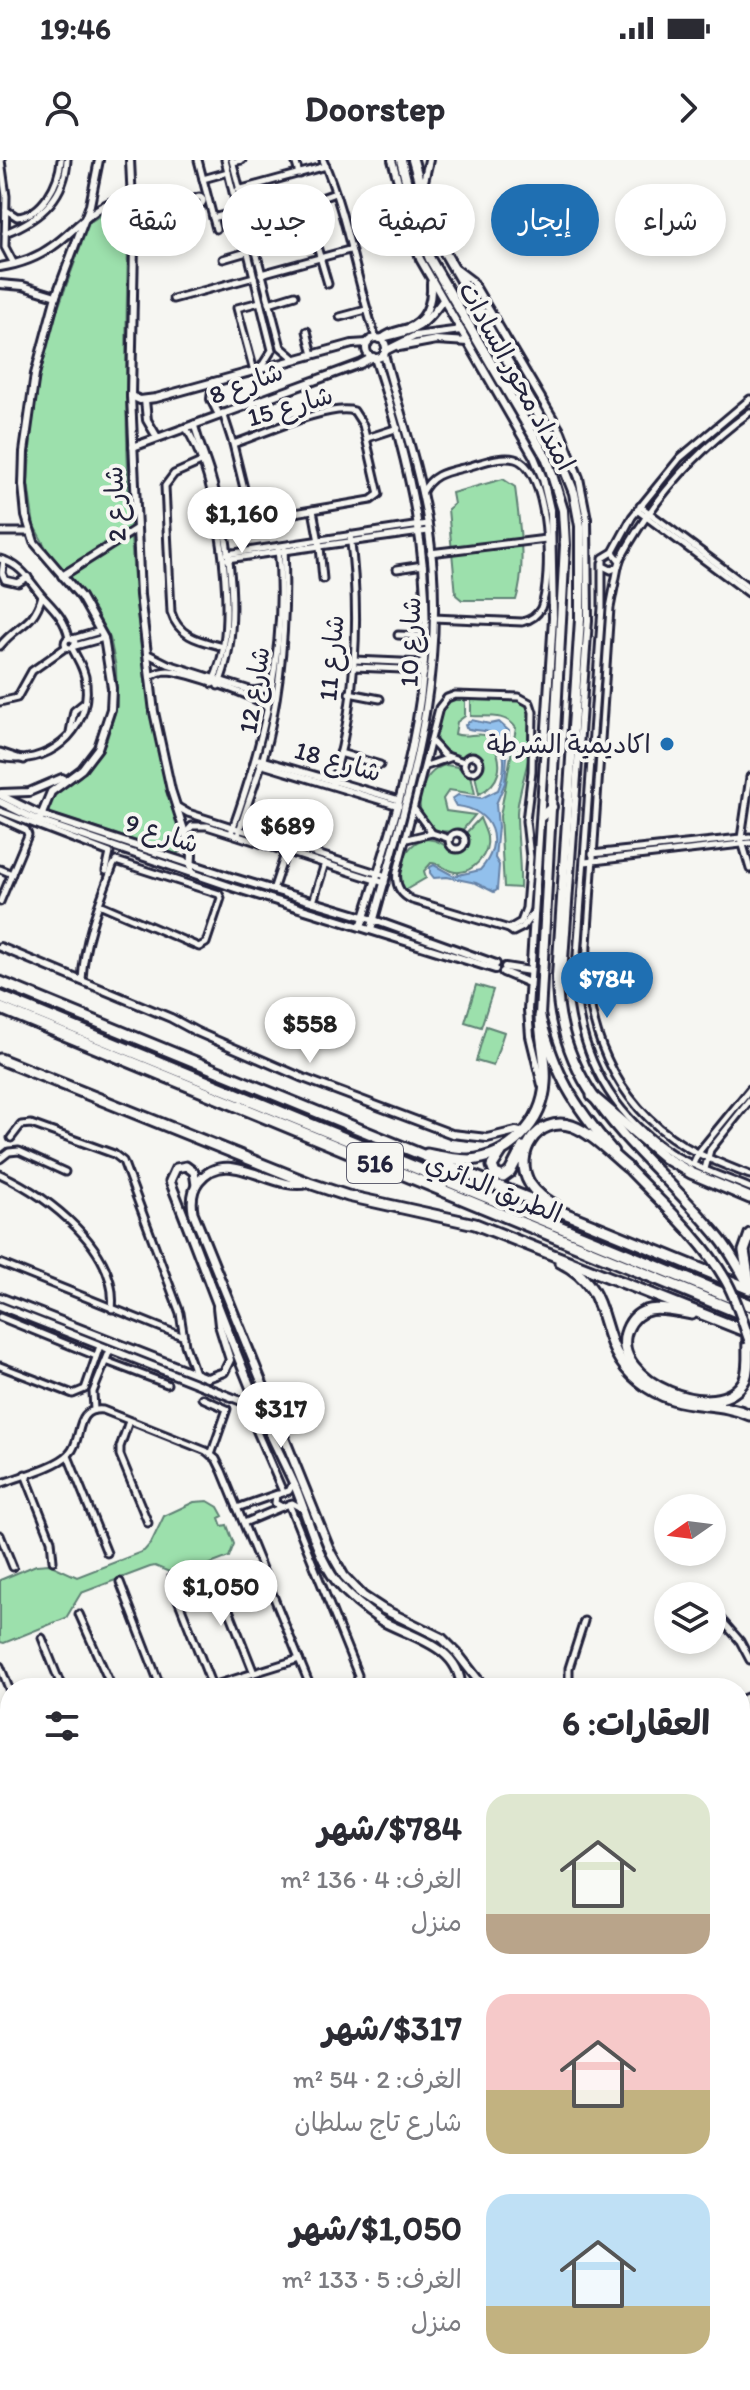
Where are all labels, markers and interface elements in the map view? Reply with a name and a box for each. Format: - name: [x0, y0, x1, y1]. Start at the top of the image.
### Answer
- text: 19:46: [40, 10, 111, 47]
- icon: person: [40, 86, 84, 130]
- icon: forward: [666, 86, 710, 130]
- text: Doorstep: [305, 87, 445, 130]
- chip: شقة: [101, 184, 206, 256]
- chip: جديد: [222, 184, 335, 256]
- chip: تصفية: [351, 184, 475, 256]
- chip: إيجار: [491, 184, 599, 256]
- chip: شراء: [615, 184, 726, 256]
- street label: امتداد محور السادات: [452, 276, 582, 476]
- street label: شارع 8: [205, 355, 288, 413]
- street label: شارع 15: [243, 379, 337, 435]
- street label: شارع 2: [97, 465, 135, 543]
- pin: $1,160: [177, 487, 307, 555]
- text: $1,160: [205, 497, 279, 529]
- street label: شارع 10: [392, 596, 430, 688]
- street label: شارع 11: [311, 614, 353, 703]
- street label: شارع 12: [231, 644, 279, 736]
- place label: اكاديمية الشرطة: [487, 728, 651, 760]
- street label: شارع 18: [291, 733, 385, 790]
- marker: اكاديمية الشرطة: [658, 735, 676, 753]
- pin: $689: [241, 799, 335, 867]
- street label: شارع 9: [120, 806, 203, 862]
- text: $689: [261, 809, 315, 841]
- pin: $784: [560, 952, 654, 1020]
- text: $784: [579, 962, 635, 994]
- pin: $558: [263, 997, 357, 1065]
- text: $558: [283, 1007, 337, 1039]
- road number: 516: [347, 1143, 403, 1183]
- street label: الطريق الدائري: [420, 1146, 567, 1233]
- pin: $317: [234, 1382, 328, 1450]
- text: $317: [255, 1392, 307, 1424]
- north arrow: [654, 1494, 726, 1566]
- map controls: [654, 1494, 726, 1654]
- pin: $1,050: [156, 1560, 286, 1628]
- text: $1,050: [182, 1570, 260, 1602]
- button: layers: [654, 1582, 726, 1654]
- text: العقارات: 6: [562, 1703, 710, 1744]
- icon: filters: [40, 1704, 84, 1748]
- text: $784/شهر: [318, 1808, 462, 1849]
- icon: home: [550, 1826, 646, 1922]
- text: الغرف: 4 · 136 m²: [280, 1863, 462, 1895]
- text: منزل: [411, 1906, 462, 1938]
- text: $317/شهر: [323, 2008, 462, 2049]
- icon: home: [550, 2026, 646, 2122]
- text: الغرف: 2 · 54 m²: [293, 2063, 462, 2095]
- text: شارع تاج سلطان: [294, 2106, 462, 2138]
- text: $1,050/شهر: [290, 2208, 462, 2249]
- icon: home: [550, 2226, 646, 2322]
- text: الغرف: 5 · 133 m²: [282, 2263, 462, 2295]
- text: منزل: [411, 2306, 462, 2338]

